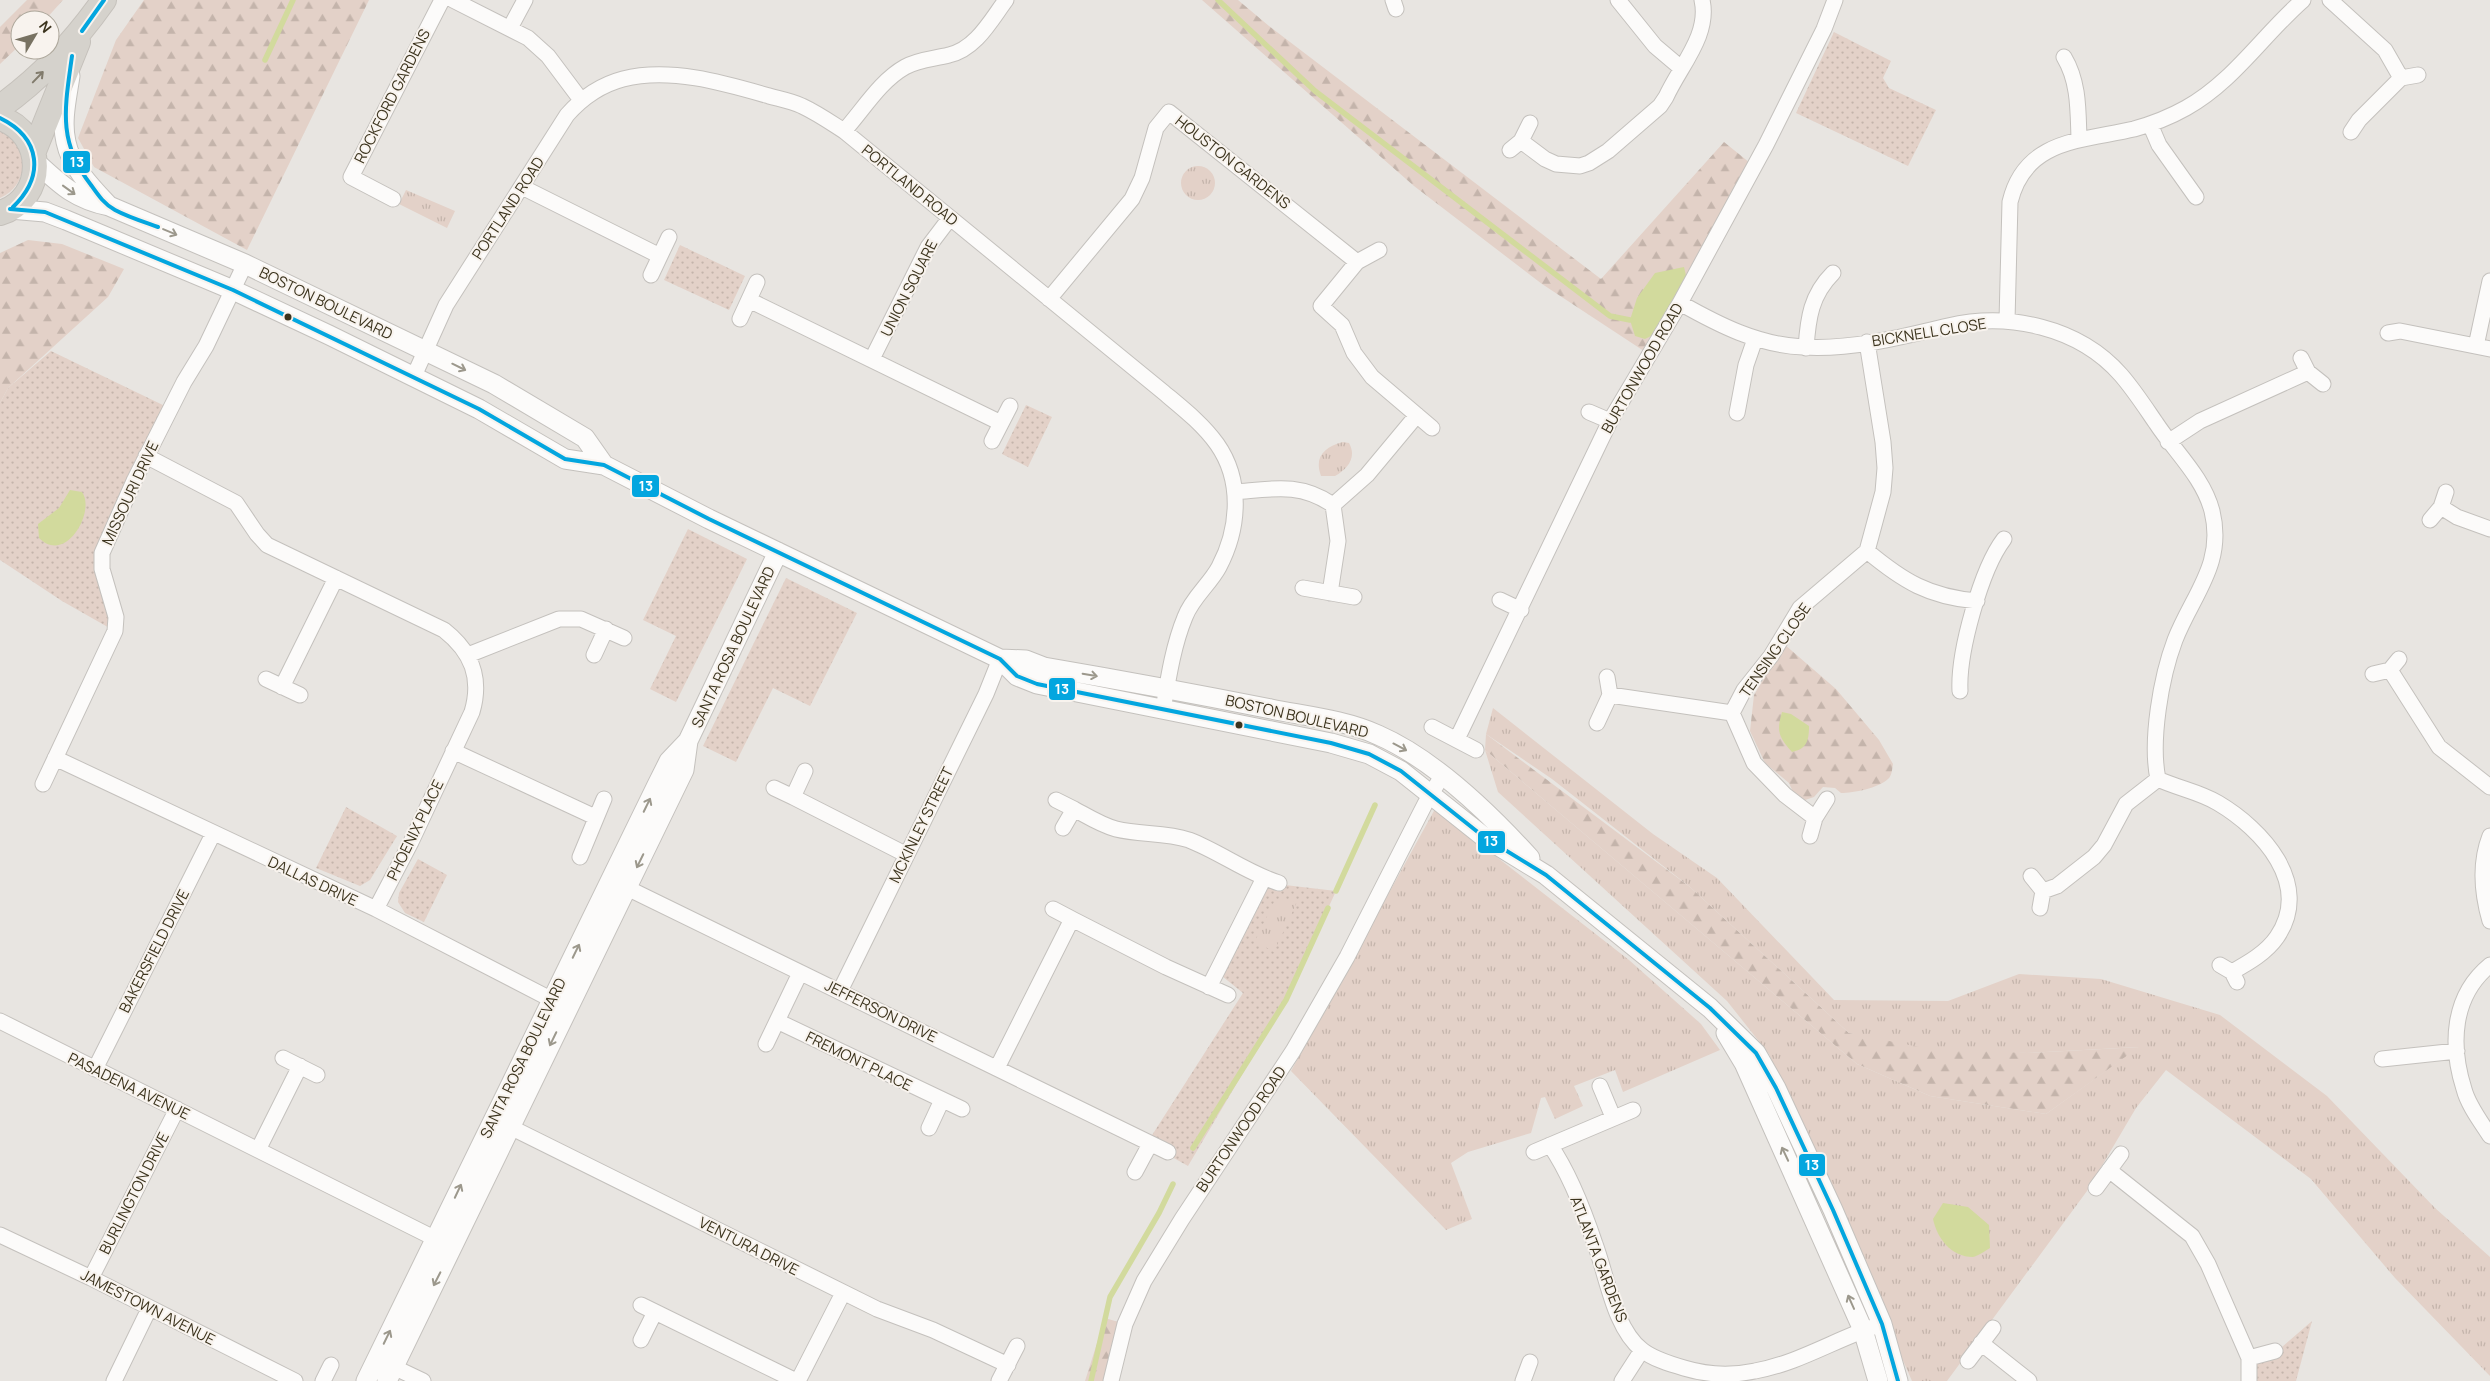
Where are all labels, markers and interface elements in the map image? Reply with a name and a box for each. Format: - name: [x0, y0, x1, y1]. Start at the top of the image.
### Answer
- north arrow: [10, 10, 60, 60]
- text: N: [35, 17, 56, 37]
- street label: ROCKFORD GARDENS: [349, 25, 435, 167]
- one-way arrow: [32, 70, 44, 83]
- street label: HOUSTON GARDENS: [1171, 110, 1295, 214]
- street label: PORTLAND ROAD: [857, 140, 963, 230]
- line badge: 13: [62, 150, 91, 174]
- text: 13: [70, 152, 84, 171]
- street label: PORTLAND ROAD: [467, 153, 549, 263]
- one-way arrow: [62, 185, 75, 196]
- one-way arrow: [162, 228, 177, 237]
- street label: UNION SQUARE: [876, 236, 942, 340]
- street label: BOSTON BOULEVARD: [256, 262, 396, 344]
- street label: BURTONWOOD ROAD: [1596, 299, 1688, 437]
- unlabelled marker: [283, 312, 293, 322]
- street label: BICKNELL CLOSE: [1870, 313, 1988, 351]
- one-way arrow: [452, 363, 467, 373]
- street label: MISSOURI DRIVE: [97, 437, 163, 549]
- line badge: 13: [631, 474, 660, 498]
- text: 13: [639, 476, 653, 495]
- street label: SANTA ROSA BOULEVARD: [686, 563, 780, 731]
- street label: TENSING CLOSE: [1735, 598, 1815, 702]
- one-way arrow: [1082, 670, 1098, 680]
- line badge: 13: [1048, 677, 1076, 701]
- text: 13: [1055, 679, 1069, 698]
- street label: BOSTON BOULEVARD: [1223, 689, 1371, 743]
- unlabelled marker: [1234, 720, 1244, 730]
- one-way arrow: [1392, 742, 1407, 752]
- street label: MCKINLEY STREET: [884, 763, 958, 887]
- street label: PHOENIX PLACE: [381, 776, 449, 884]
- one-way arrow: [642, 797, 652, 812]
- line badge: 13: [1477, 830, 1506, 854]
- text: 13: [1484, 831, 1498, 850]
- street label: DALLAS DRIVE: [265, 851, 361, 911]
- one-way arrow: [635, 853, 644, 868]
- street label: BAKERSFIELD DRIVE: [114, 886, 194, 1016]
- one-way arrow: [571, 944, 581, 959]
- street label: SANTA ROSA BOULEVARD: [475, 974, 571, 1142]
- street label: JEFFERSON DRIVE: [821, 975, 941, 1047]
- street label: FREMONT PLACE: [802, 1026, 916, 1096]
- one-way arrow: [548, 1031, 558, 1046]
- street label: PASADENA AVENUE: [65, 1047, 193, 1125]
- street label: BURTONWOOD ROAD: [1191, 1062, 1291, 1196]
- street label: BURLINGTON DRIVE: [94, 1128, 174, 1258]
- one-way arrow: [1779, 1147, 1789, 1162]
- line badge: 13: [1798, 1153, 1826, 1177]
- text: 13: [1805, 1155, 1819, 1174]
- one-way arrow: [454, 1184, 463, 1199]
- street label: ATLANTA GARDENS: [1565, 1193, 1633, 1325]
- street label: VENTURA DRIVE: [695, 1212, 803, 1280]
- street label: JAMESTOWN AVENUE: [77, 1264, 219, 1350]
- one-way arrow: [432, 1272, 442, 1287]
- one-way arrow: [1846, 1295, 1856, 1310]
- one-way arrow: [383, 1330, 392, 1345]

